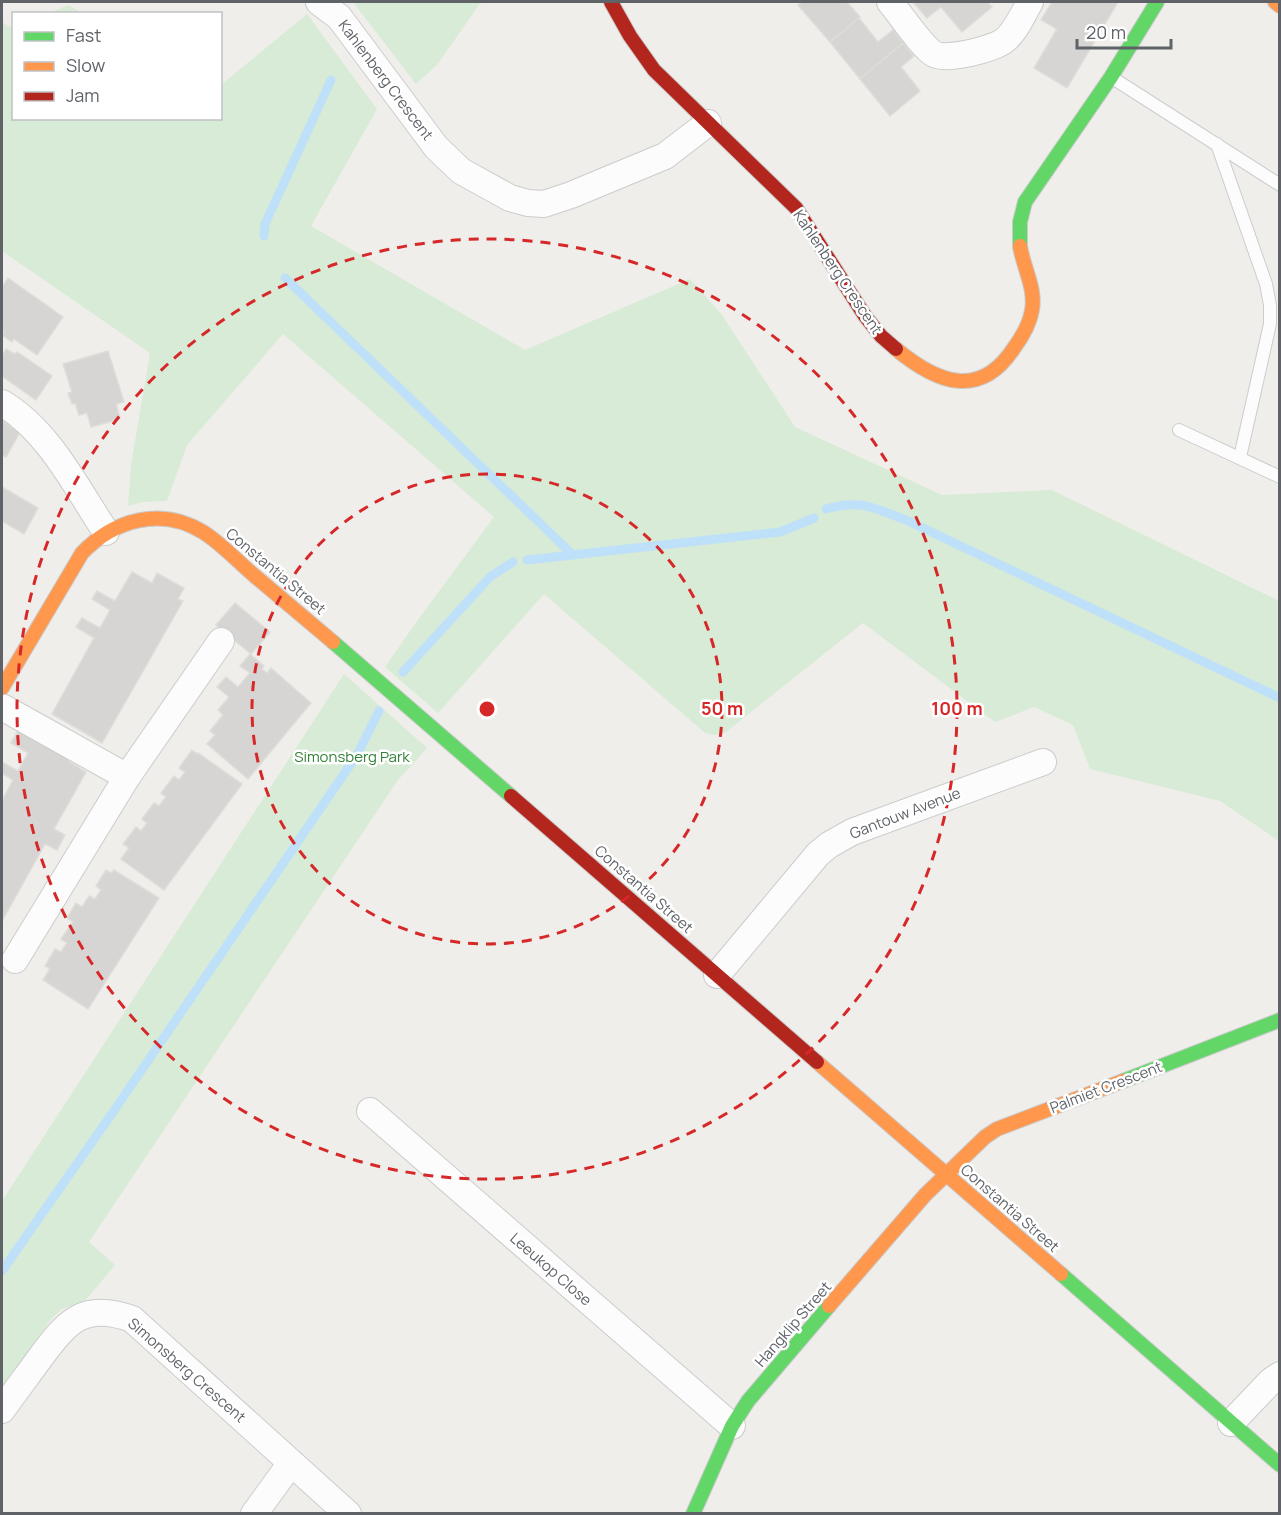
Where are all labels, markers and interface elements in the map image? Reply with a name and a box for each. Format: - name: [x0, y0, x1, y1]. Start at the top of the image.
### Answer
- legend: [12, 12, 222, 120]
- scale bar: [1077, 12, 1172, 50]
- street label: Kahlenberg Crescent: [334, 15, 438, 145]
- text: 20 m: [1086, 20, 1126, 44]
- text: Fast: [66, 23, 101, 47]
- text: Slow: [66, 53, 106, 77]
- text: Jam: [66, 83, 100, 107]
- street label: Kahlenberg Crescent: [789, 206, 887, 338]
- street label: Constantia Street: [222, 523, 330, 619]
- text: 50 m: [701, 696, 743, 720]
- text: 100 m: [931, 696, 983, 720]
- centre of rings: [477, 699, 497, 719]
- park label: Simonsberg Park: [294, 746, 410, 767]
- street label: Gantouw Avenue: [847, 782, 964, 844]
- street label: Constantia Street: [590, 840, 698, 938]
- street label: Palmiet Crescent: [1047, 1056, 1165, 1118]
- street label: Constantia Street: [956, 1159, 1064, 1257]
- street label: Leeukop Close: [506, 1228, 596, 1310]
- street label: Hangklip Street: [750, 1277, 836, 1371]
- street label: Simonsberg Crescent: [124, 1313, 250, 1427]

